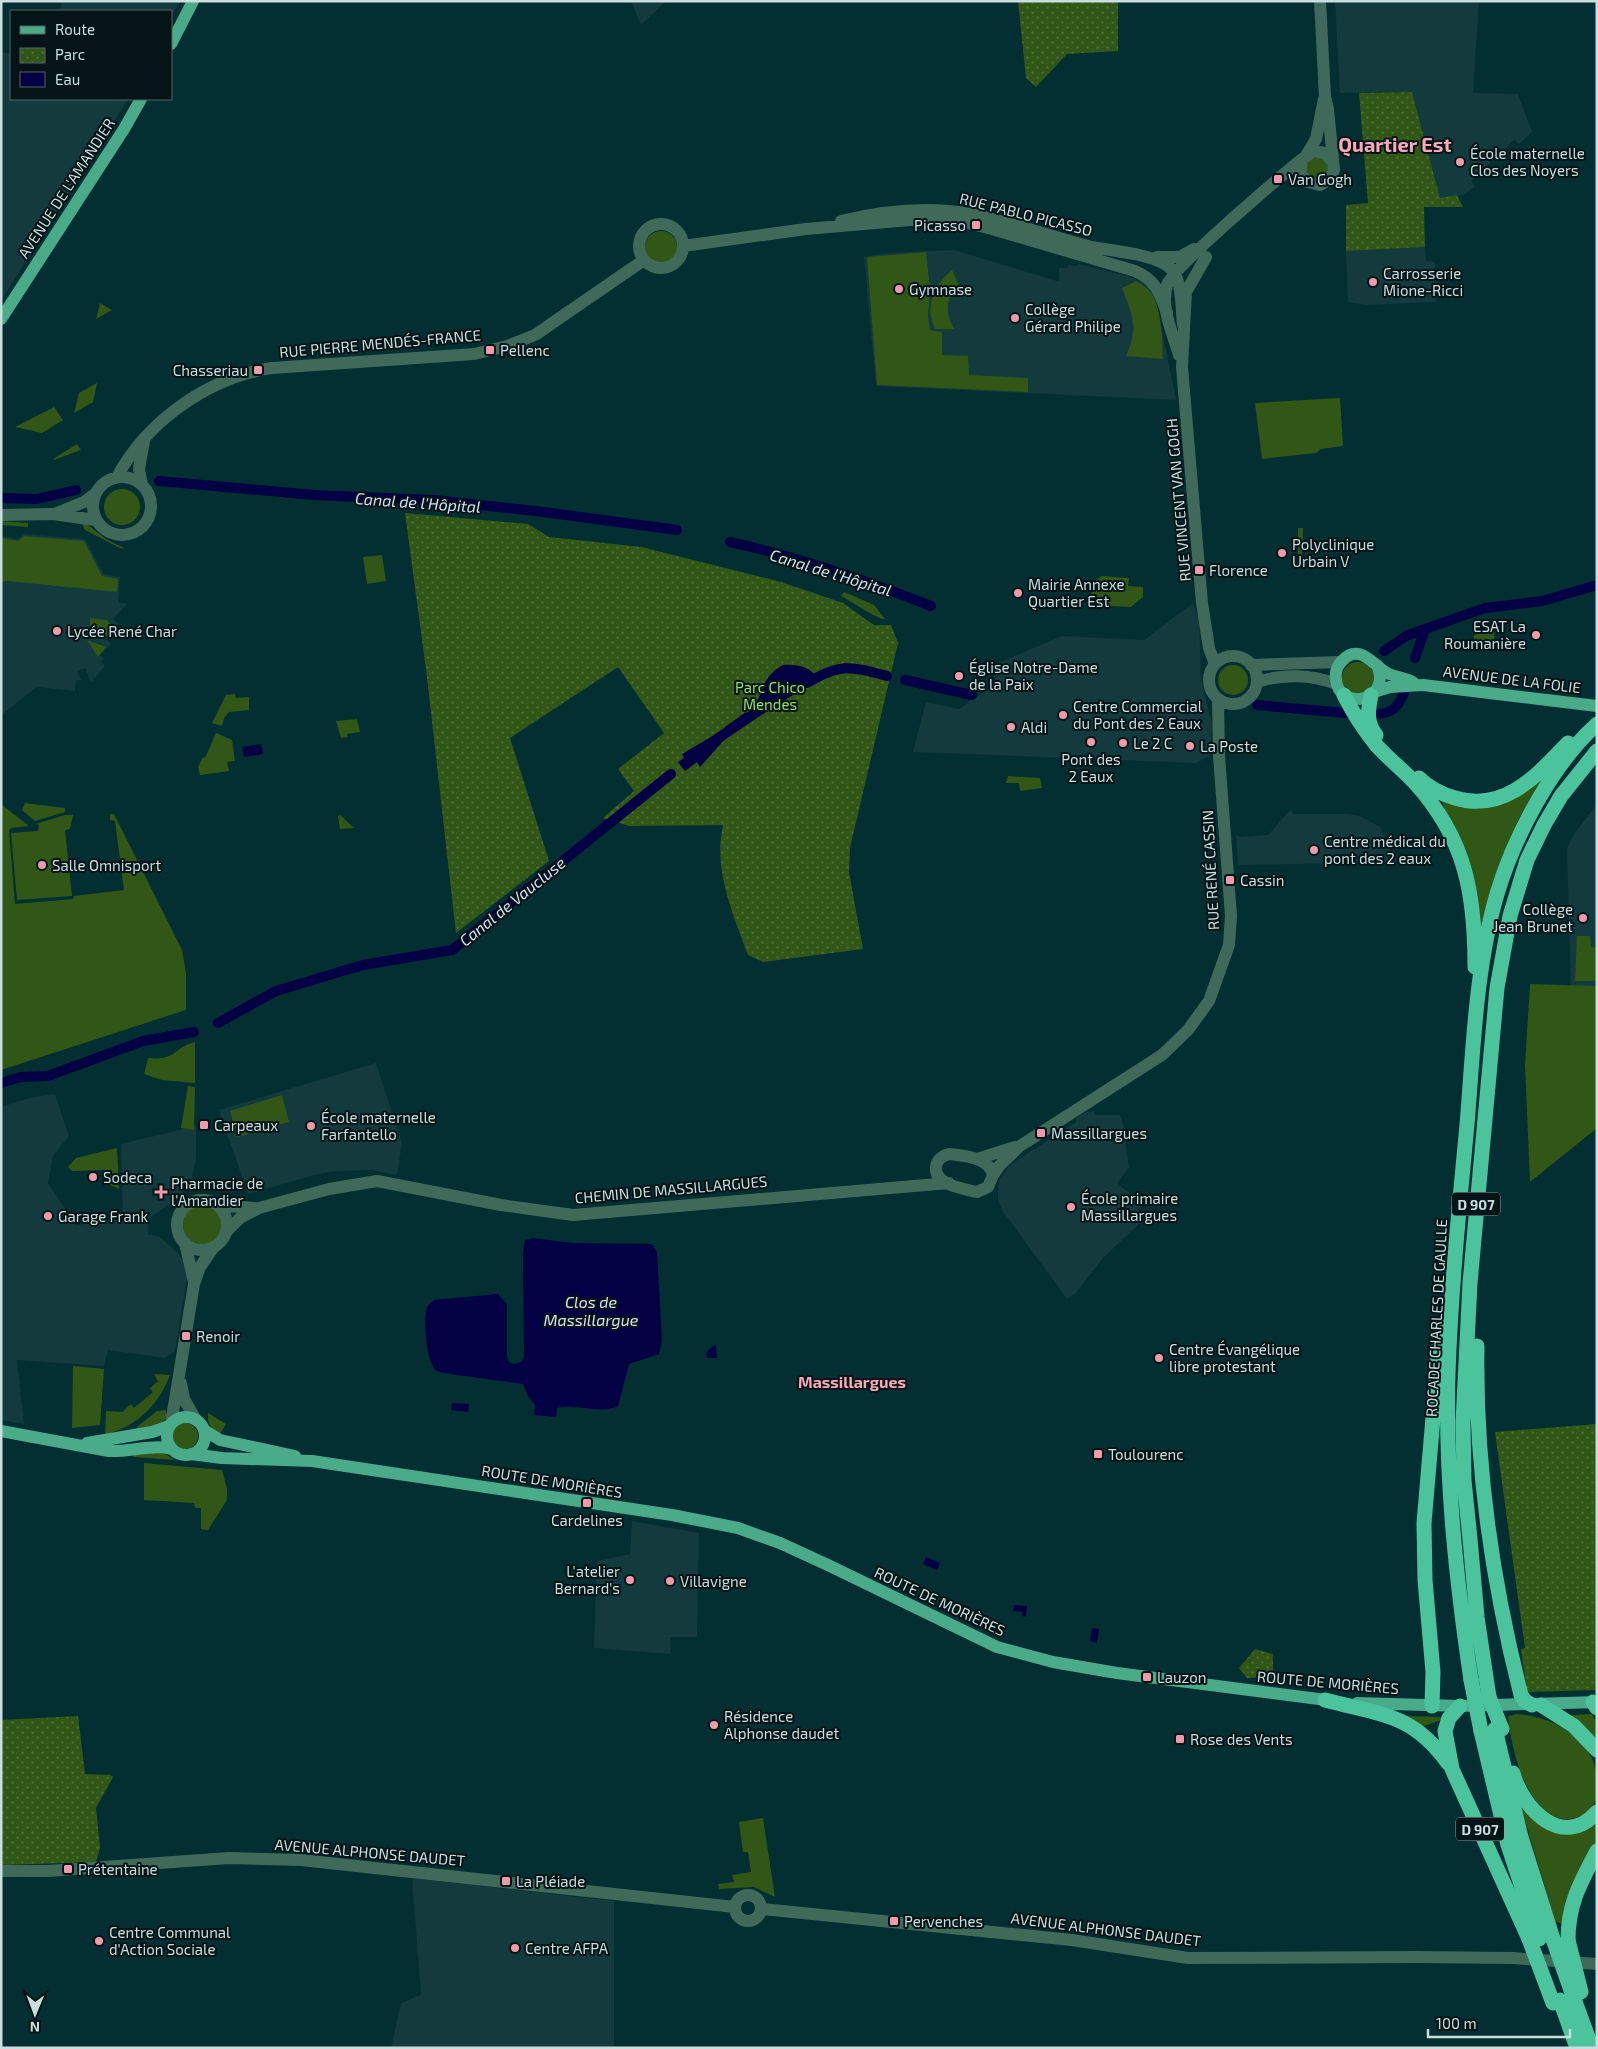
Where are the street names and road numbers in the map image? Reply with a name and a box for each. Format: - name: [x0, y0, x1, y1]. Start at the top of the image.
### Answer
- street label: AVENUE DE L'AMANDIER: [14, 115, 118, 261]
- street label: RUE PABLO PICASSO: [958, 189, 1094, 239]
- street label: RUE PIERRE MENDÉS-FRANCE: [278, 325, 482, 361]
- street label: RUE VINCENT VAN GOGH: [1162, 418, 1194, 582]
- street label: AVENUE DE LA FOLIE: [1442, 662, 1582, 696]
- street label: RUE RENÉ CASSIN: [1198, 810, 1222, 930]
- street label: CHEMIN DE MASSILLARGUES: [574, 1172, 768, 1206]
- road number: D 907: [1452, 1192, 1500, 1216]
- street label: ROCADE CHARLES DE GAULLE: [1422, 1219, 1450, 1417]
- street label: ROUTE DE MORIÈRES: [480, 1461, 624, 1501]
- street label: ROUTE DE MORIÈRES: [872, 1563, 1008, 1639]
- street label: ROUTE DE MORIÈRES: [1256, 1667, 1400, 1697]
- road number: D 907: [1456, 1818, 1504, 1840]
- street label: AVENUE ALPHONSE DAUDET: [274, 1835, 466, 1869]
- street label: AVENUE ALPHONSE DAUDET: [1010, 1908, 1202, 1950]

